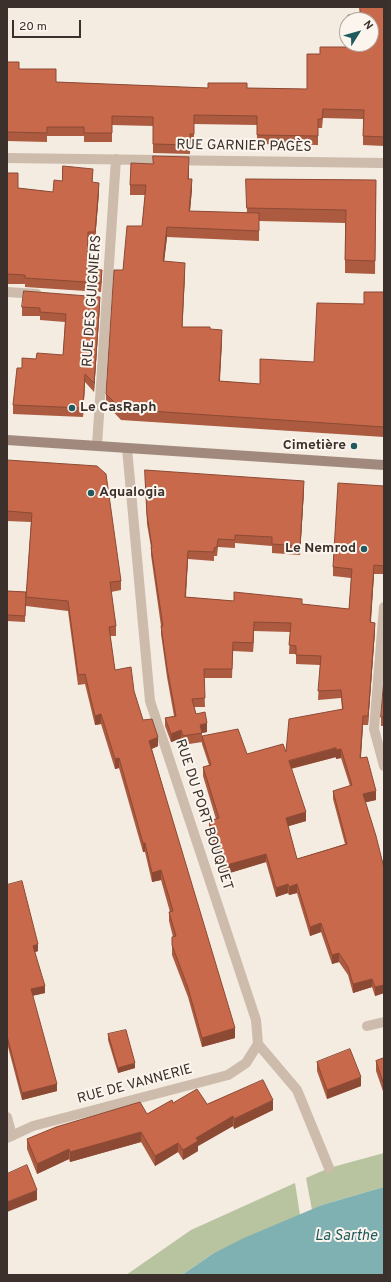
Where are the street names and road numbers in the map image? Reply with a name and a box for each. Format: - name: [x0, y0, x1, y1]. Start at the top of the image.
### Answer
- street label: RUE GARNIER PAGÈS: [176, 137, 312, 157]
- street label: RUE DES GUIGNIERS: [80, 234, 106, 368]
- street label: RUE DU PORT BOUQUET: [171, 737, 235, 893]
- street label: RUE DE VANNERIE: [76, 1062, 194, 1108]

